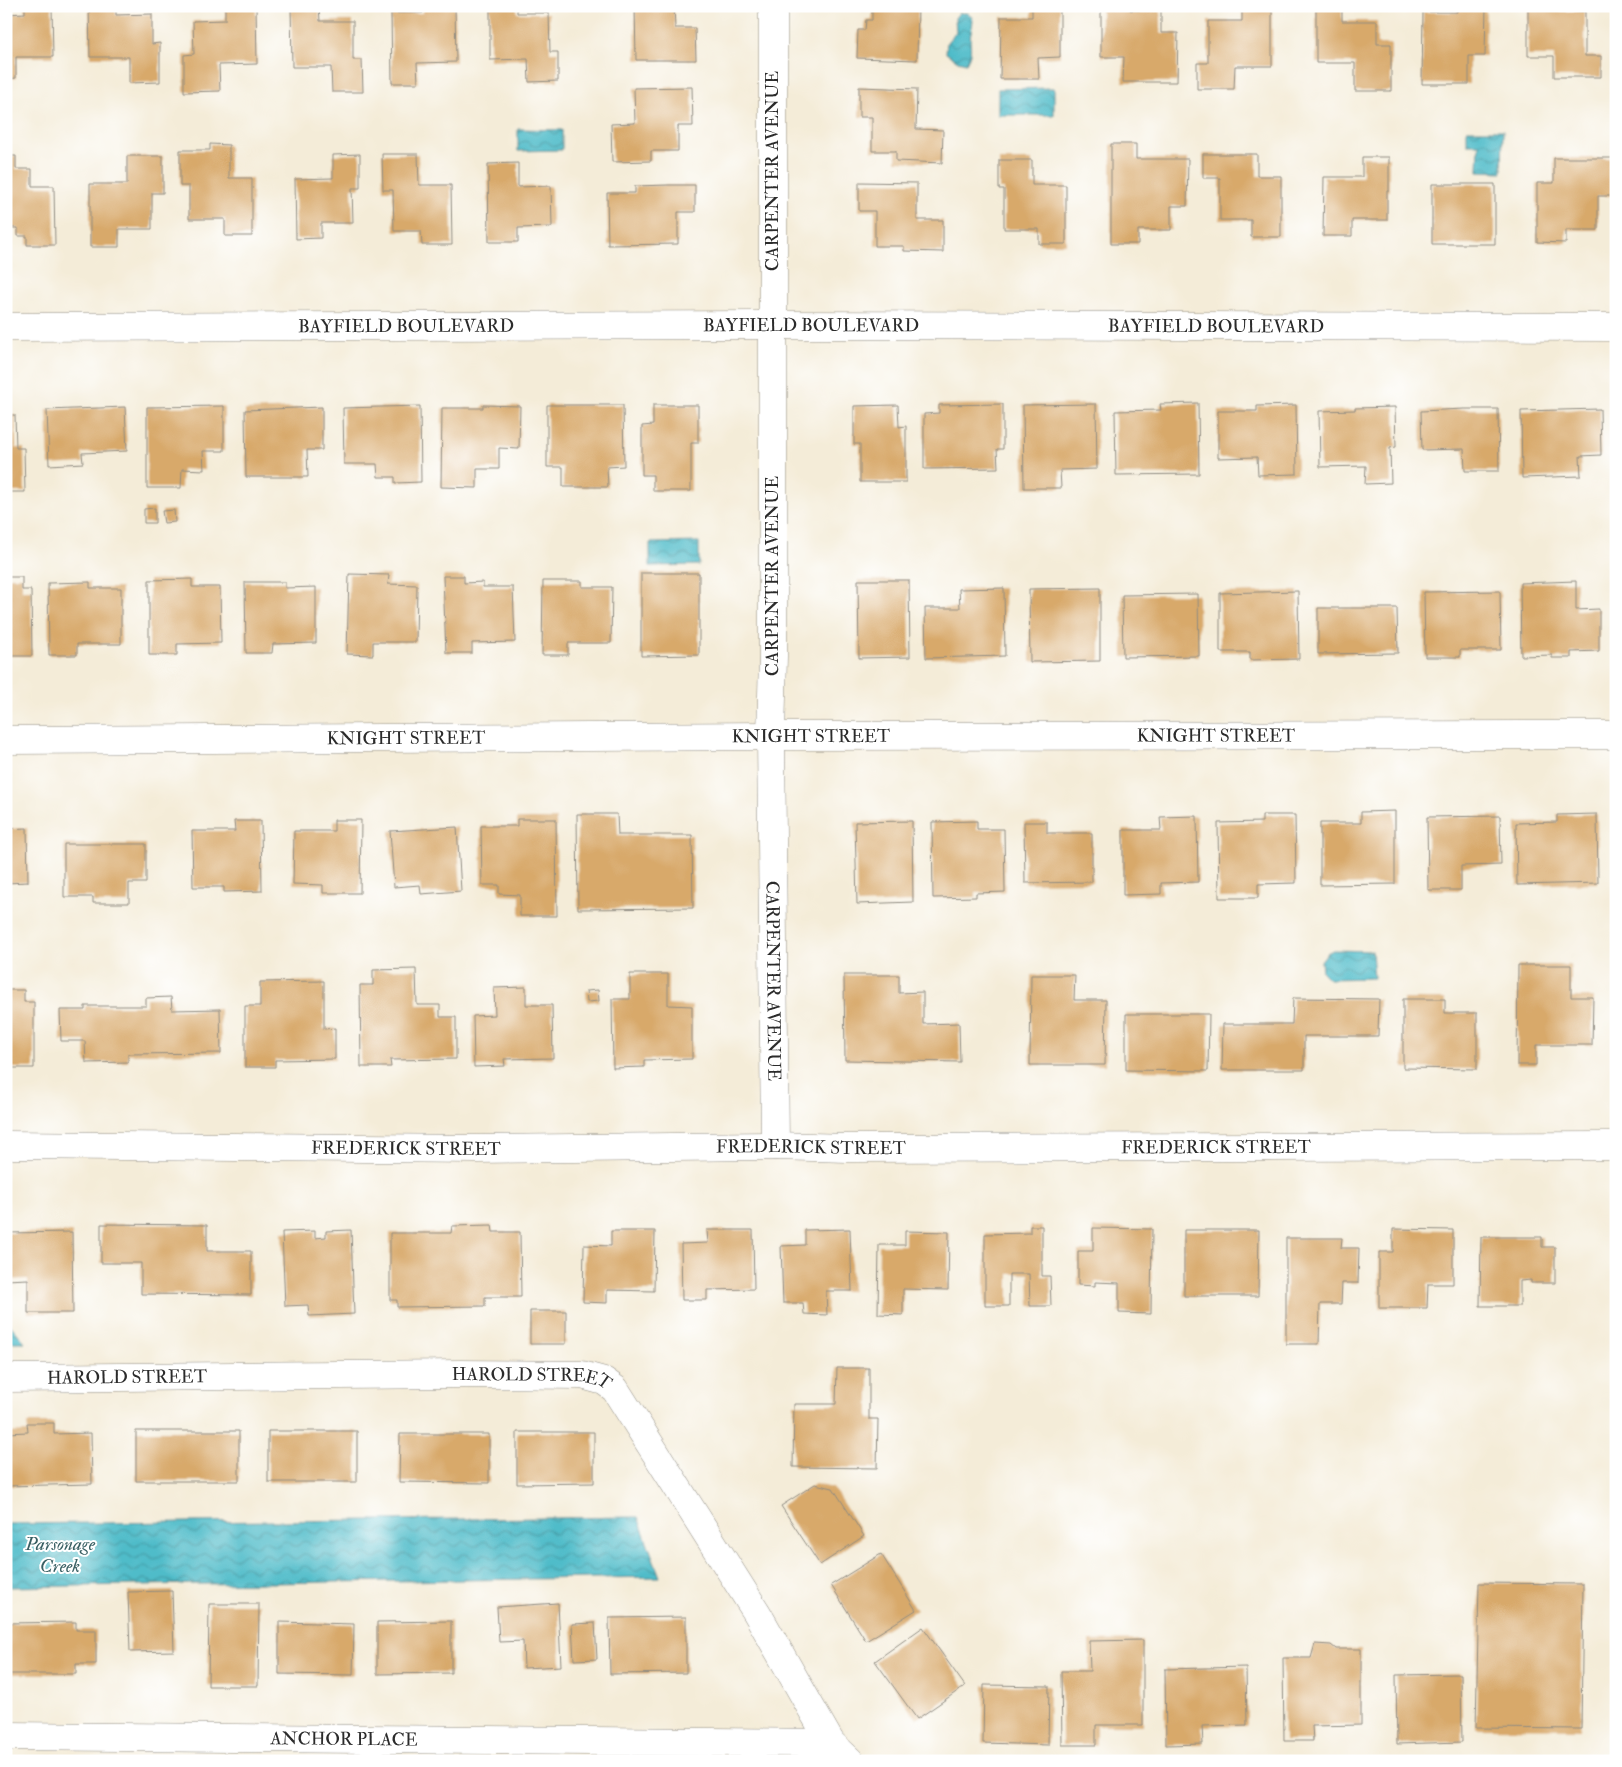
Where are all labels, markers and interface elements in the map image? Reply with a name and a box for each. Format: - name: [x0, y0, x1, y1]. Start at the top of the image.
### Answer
- street label: CARPENTER AVENUE: [761, 71, 784, 271]
- street label: BAYFIELD BOULEVARD: [703, 313, 919, 337]
- street label: BAYFIELD BOULEVARD: [298, 314, 514, 338]
- street label: BAYFIELD BOULEVARD: [1108, 314, 1324, 338]
- street label: CARPENTER AVENUE: [761, 476, 784, 676]
- street label: KNIGHT STREET: [732, 724, 891, 748]
- street label: KNIGHT STREET: [1137, 724, 1296, 747]
- street label: KNIGHT STREET: [327, 726, 486, 750]
- street label: CARPENTER AVENUE: [761, 881, 786, 1081]
- street label: FREDERICK STREET: [716, 1134, 907, 1160]
- street label: FREDERICK STREET: [1121, 1135, 1312, 1159]
- street label: FREDERICK STREET: [311, 1136, 502, 1161]
- street label: HAROLD STREET: [452, 1362, 617, 1395]
- street label: HAROLD STREET: [47, 1365, 208, 1389]
- water label: Parsonage Creek: [24, 1532, 96, 1578]
- street label: ANCHOR PLACE: [269, 1727, 418, 1751]

